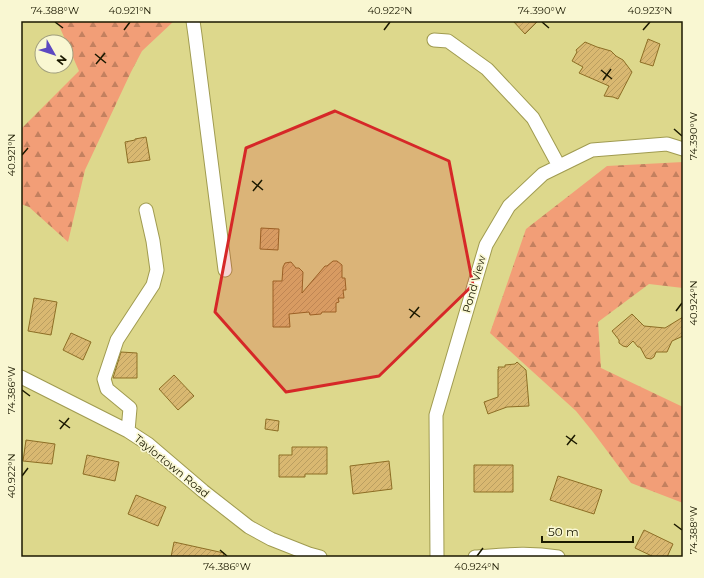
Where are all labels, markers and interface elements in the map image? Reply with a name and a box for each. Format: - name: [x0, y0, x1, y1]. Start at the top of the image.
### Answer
- text: 74.388°W: [31, 4, 79, 17]
- text: 40.921°N: [109, 4, 151, 17]
- text: 40.922°N: [367, 4, 413, 17]
- text: 74.390°W: [518, 4, 566, 17]
- text: 40.923°N: [628, 4, 672, 17]
- north arrow: [34, 34, 74, 74]
- text: N: [54, 52, 70, 68]
- text: 74.390°W: [687, 112, 700, 160]
- text: 40.921°N: [5, 134, 18, 176]
- street label: Pond View: [459, 253, 489, 314]
- text: 40.924°N: [687, 280, 700, 326]
- text: 74.386°W: [5, 366, 18, 414]
- street label: Taylortown Road: [132, 431, 212, 501]
- text: 40.922°N: [5, 453, 18, 499]
- text: 74.388°W: [687, 506, 700, 554]
- scale bar: [542, 518, 633, 544]
- text: 50 m: [548, 524, 579, 539]
- text: 74.386°W: [203, 560, 251, 573]
- text: 40.924°N: [454, 560, 500, 573]

